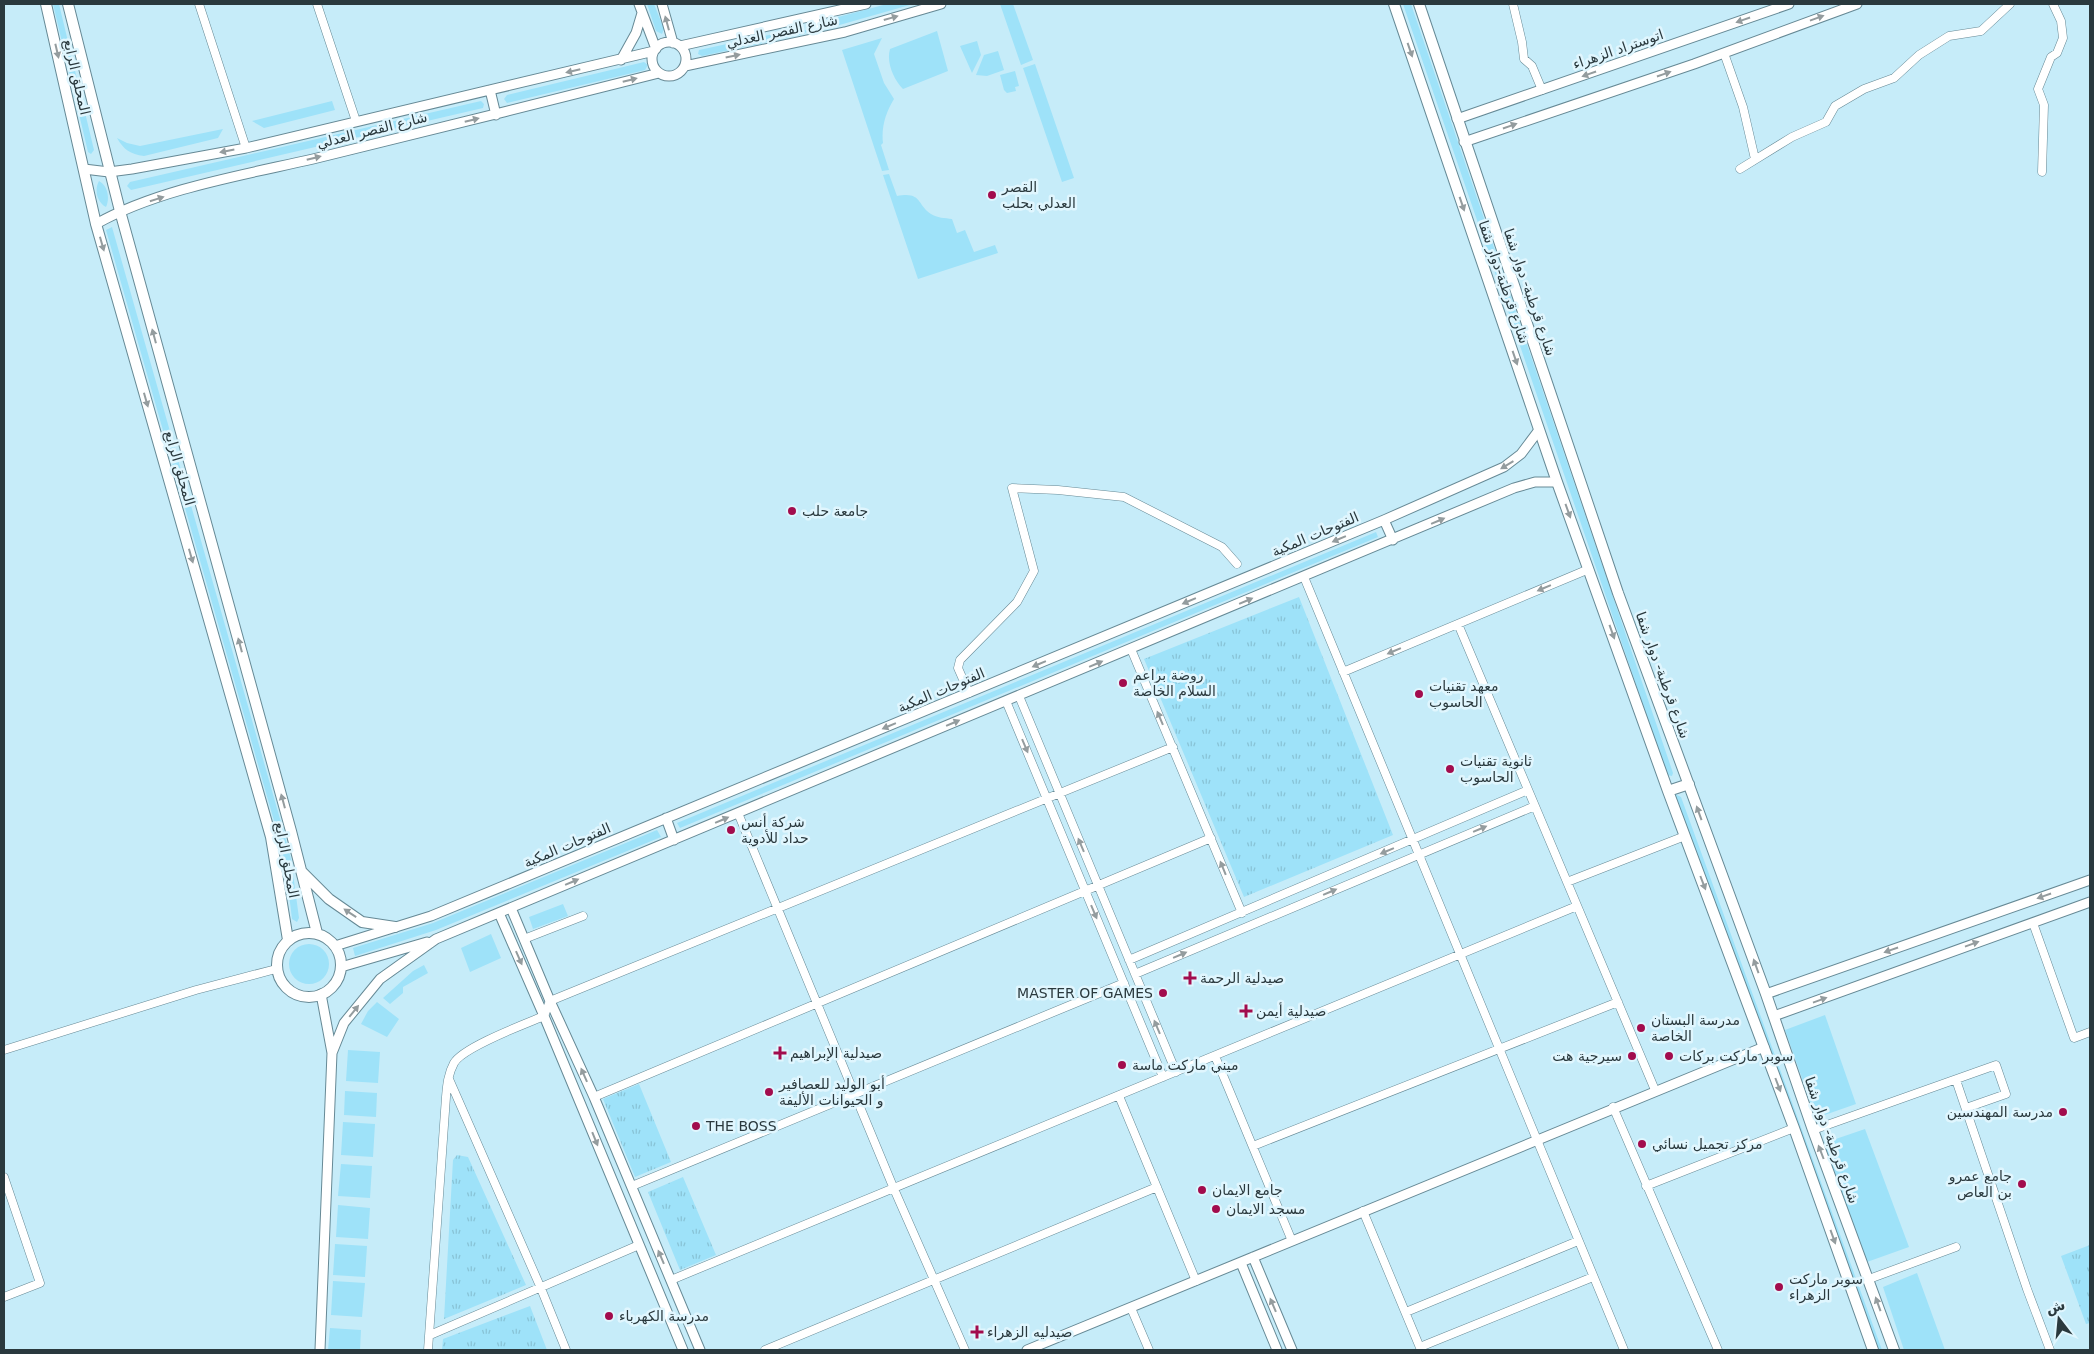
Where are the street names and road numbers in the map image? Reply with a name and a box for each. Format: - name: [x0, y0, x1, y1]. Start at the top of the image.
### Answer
- street label: شارع القصر العدلي: [725, 11, 839, 52]
- street label: اتوستراد الزهراء: [1571, 26, 1666, 73]
- street label: المحلق الرابع: [60, 38, 93, 117]
- street label: شارع القصر العدلي: [315, 109, 429, 152]
- street label: شارع قرطبة-دوار شفا: [1474, 218, 1533, 346]
- street label: شارع قرطبة- دوار شفا: [1500, 226, 1559, 358]
- street label: المحلق الرابع: [161, 429, 198, 508]
- street label: الفتوحات المكية: [1269, 508, 1361, 560]
- street label: شارع قرطبة- دوار شفا: [1632, 610, 1693, 741]
- street label: الفتوحات المكية: [895, 664, 987, 716]
- street label: الفتوحات المكية: [521, 819, 613, 871]
- street label: المحلق الرابع: [271, 821, 302, 900]
- street label: شارع قرطبة- دوار شفا: [1801, 1075, 1862, 1206]

